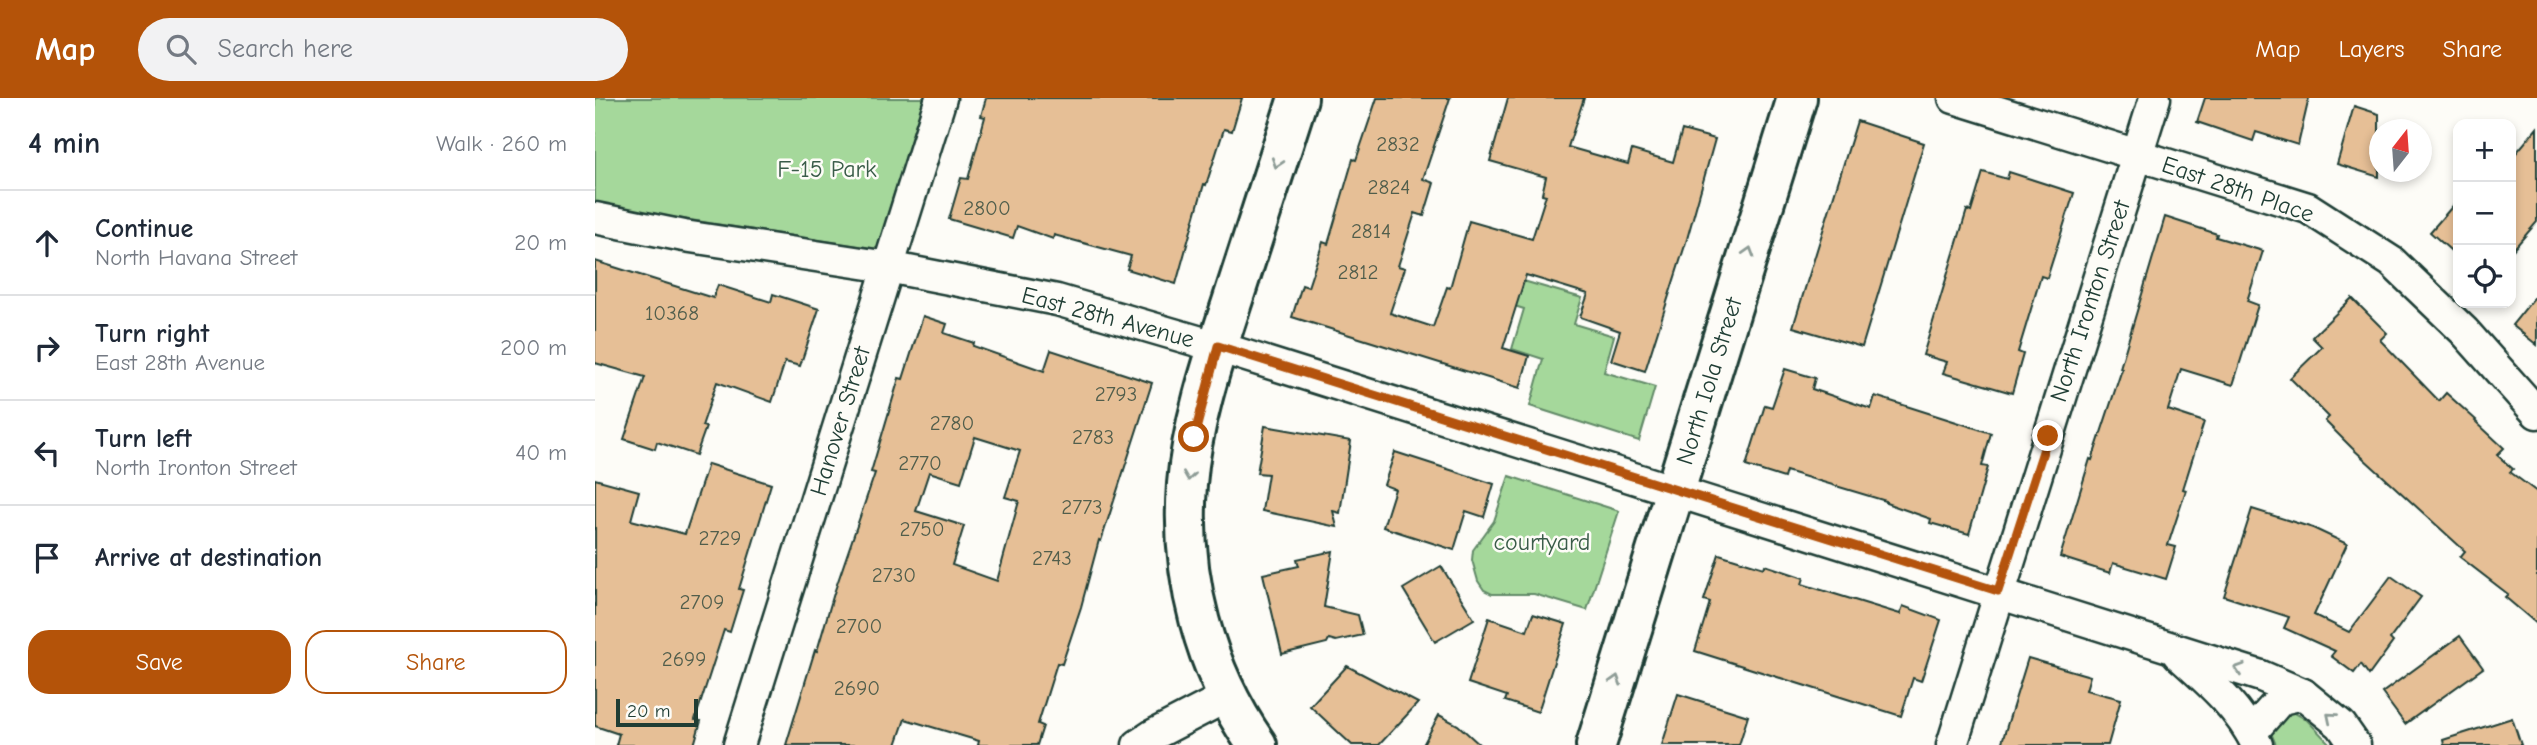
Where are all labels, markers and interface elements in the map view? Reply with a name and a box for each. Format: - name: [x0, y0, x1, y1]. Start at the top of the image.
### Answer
- search box: [138, 18, 628, 81]
- text: Map: [35, 30, 96, 68]
- icon: search: [162, 30, 200, 68]
- text: Search here: [218, 34, 353, 64]
- text: Map: [2255, 35, 2301, 63]
- text: Layers: [2339, 35, 2404, 63]
- text: Share: [2442, 35, 2502, 63]
- north arrow: [2369, 119, 2432, 182]
- map controls: [2453, 119, 2516, 308]
- button: +: [2453, 119, 2516, 182]
- text: 4 min: [28, 126, 100, 161]
- text: Walk · 260 m: [436, 130, 567, 157]
- house number: 2832: [1376, 132, 1420, 156]
- street label: East 28th Place: [2158, 150, 2318, 228]
- park label: F-15 Park: [777, 155, 877, 183]
- one-way arrow: [1271, 156, 1285, 169]
- house number: 2824: [1368, 175, 1410, 199]
- button: −: [2453, 182, 2516, 245]
- street label: North Ironton Street: [2044, 195, 2136, 405]
- house number: 2800: [963, 196, 1011, 220]
- text: Continue: [95, 214, 193, 244]
- house number: 2814: [1351, 219, 1391, 243]
- icon: ahead: [28, 224, 66, 262]
- text: 20 m: [514, 229, 567, 256]
- text: North Havana Street: [95, 244, 297, 271]
- button: locate: [2453, 245, 2516, 308]
- one-way arrow: [1741, 246, 1755, 259]
- house number: 2812: [1337, 260, 1379, 284]
- street label: East 28th Avenue: [1019, 281, 1197, 353]
- street label: North Iola Street: [1670, 293, 1748, 468]
- house number: 10368: [645, 301, 699, 325]
- text: Turn right: [95, 319, 209, 349]
- icon: right: [28, 329, 66, 367]
- text: 200 m: [500, 334, 567, 361]
- street label: Hanover Street: [804, 342, 876, 499]
- text: East 28th Avenue: [95, 349, 265, 376]
- house number: 2793: [1095, 382, 1137, 406]
- house number: 2780: [930, 411, 974, 435]
- route end: [2032, 420, 2063, 451]
- route start: [1178, 421, 1209, 452]
- text: Turn left: [95, 424, 192, 454]
- house number: 2783: [1072, 425, 1114, 449]
- icon: left: [28, 434, 66, 472]
- text: 40 m: [515, 439, 567, 466]
- house number: 2770: [898, 451, 942, 475]
- text: North Ironton Street: [95, 454, 297, 481]
- one-way arrow: [1181, 470, 1196, 482]
- house number: 2773: [1061, 495, 1103, 519]
- house number: 2750: [899, 517, 945, 541]
- house number: 2729: [698, 526, 742, 550]
- park label: courtyard: [1493, 528, 1591, 556]
- icon: arrive: [28, 539, 66, 577]
- text: Arrive at destination: [95, 543, 322, 573]
- house number: 2743: [1032, 546, 1072, 570]
- house number: 2730: [872, 563, 916, 587]
- house number: 2709: [680, 590, 724, 614]
- house number: 2700: [836, 614, 882, 638]
- button: Save: [28, 630, 291, 694]
- button: Share: [305, 630, 567, 694]
- house number: 2699: [662, 647, 706, 671]
- one-way arrow: [2234, 662, 2246, 677]
- one-way arrow: [1608, 674, 1622, 687]
- house number: 2690: [834, 676, 880, 700]
- scale bar: [616, 696, 698, 728]
- text: 20 m: [627, 700, 671, 722]
- one-way arrow: [2326, 713, 2339, 725]

